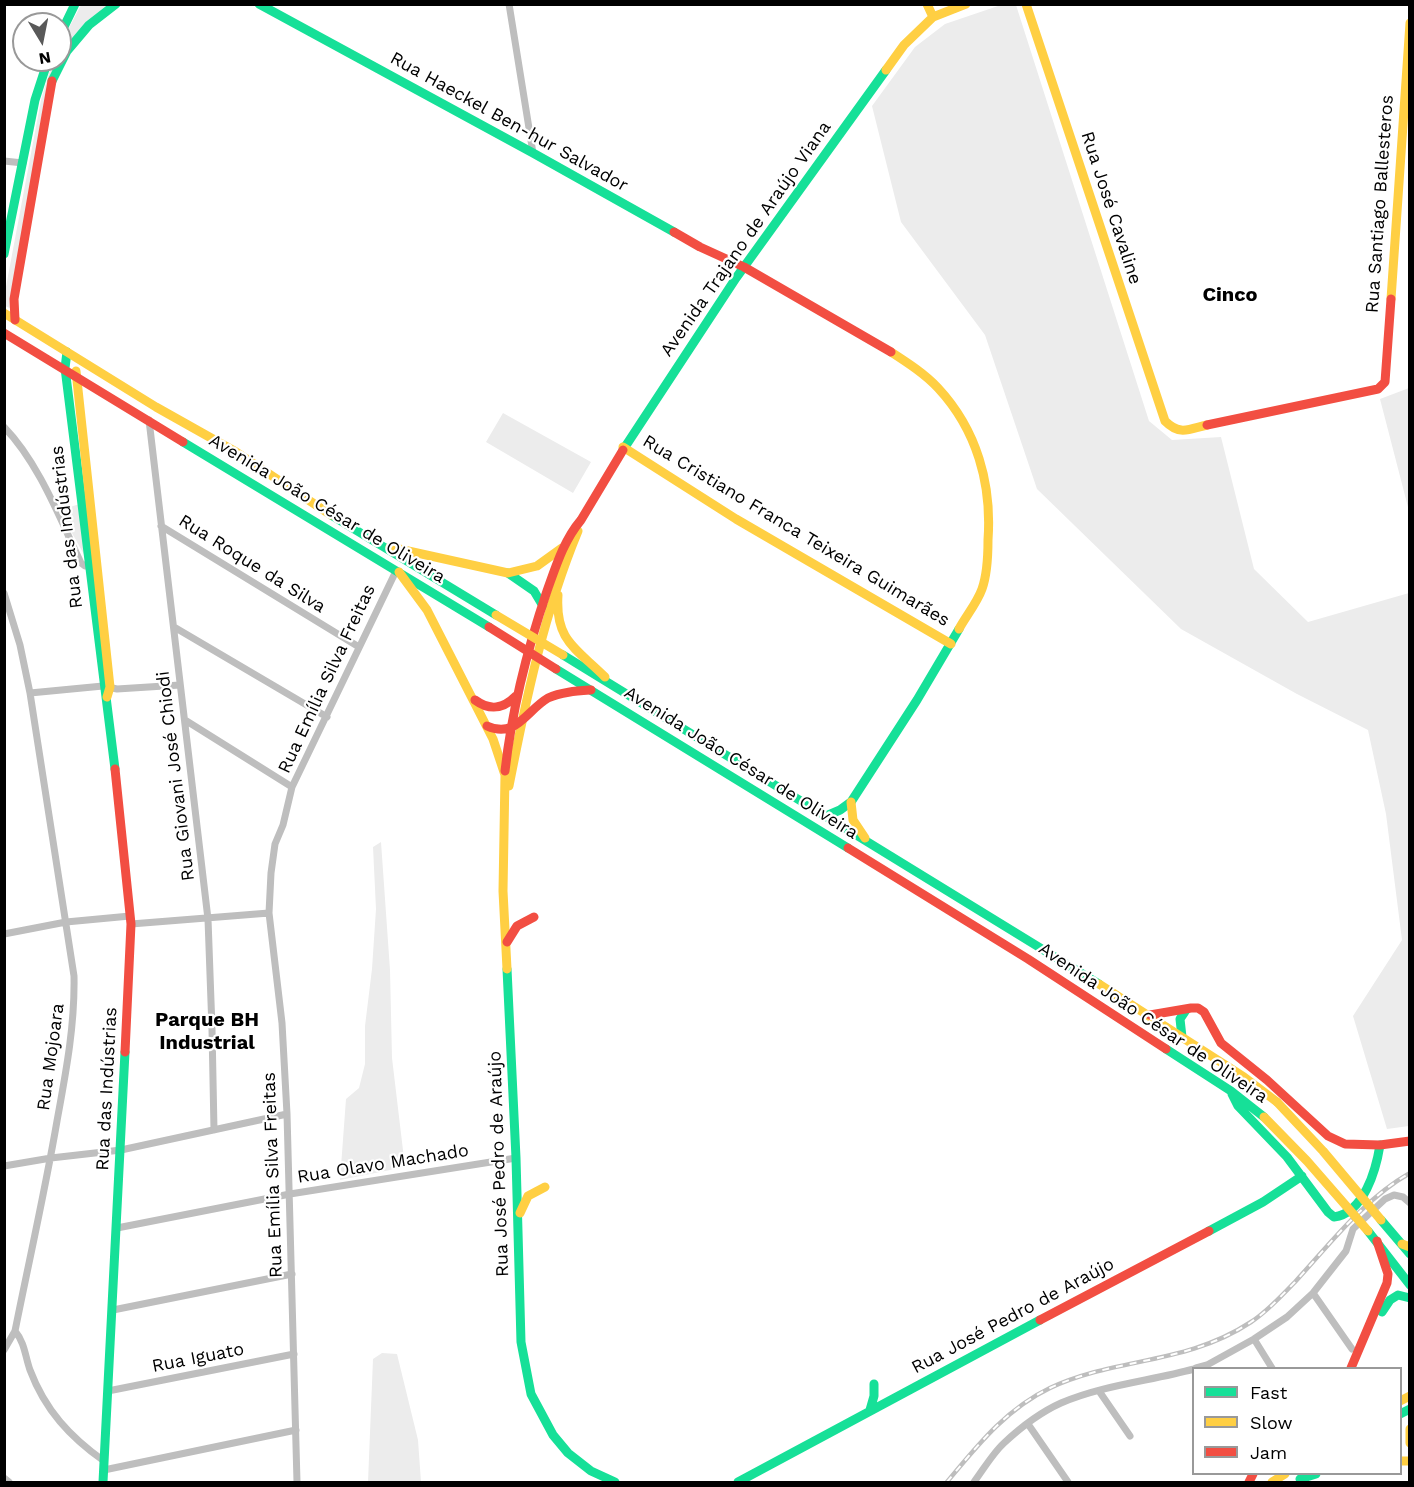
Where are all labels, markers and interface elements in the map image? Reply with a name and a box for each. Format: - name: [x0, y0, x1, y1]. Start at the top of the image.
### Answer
- north arrow: [12, 12, 72, 72]
- street label: Rua Haeckel Ben-hur Salvador: [386, 47, 632, 197]
- text: N: [37, 48, 52, 69]
- street label: Rua Santiago Ballesteros: [1362, 94, 1398, 314]
- street label: Avenida Trajano de Araújo Viana: [656, 117, 836, 361]
- street label: Rua José Cavaline: [1076, 129, 1146, 287]
- district label: Cinco: [1202, 283, 1258, 307]
- street label: Avenida João César de Oliveira: [205, 430, 449, 588]
- street label: Rua Cristiano Franca Teixeira Guimarães: [639, 431, 953, 631]
- street label: Rua das Indústrias: [46, 444, 88, 610]
- street label: Rua Roque da Silva: [175, 510, 329, 618]
- street label: Rua Emília Silva Freitas: [274, 581, 380, 777]
- street label: Rua Giovani José Chiodi: [152, 670, 200, 882]
- street label: Avenida João César de Oliveira: [620, 682, 862, 844]
- street label: Avenida João César de Oliveira: [1034, 938, 1272, 1108]
- street label: Rua Mojoara: [33, 1002, 69, 1112]
- street label: Rua das Indústrias: [92, 1007, 122, 1171]
- district label: Parque BH Industrial: [155, 1008, 259, 1055]
- street label: Rua José Pedro de Araújo: [484, 1051, 514, 1277]
- street label: Rua Emília Silva Freitas: [259, 1072, 287, 1278]
- street label: Rua Olavo Machado: [296, 1140, 470, 1188]
- street label: Rua José Pedro de Araújo: [908, 1253, 1118, 1379]
- street label: Rua Iguato: [150, 1339, 246, 1377]
- legend: [1192, 1367, 1402, 1475]
- text: Fast: [1250, 1382, 1287, 1403]
- text: Slow: [1250, 1412, 1293, 1433]
- text: Jam: [1250, 1442, 1287, 1463]

